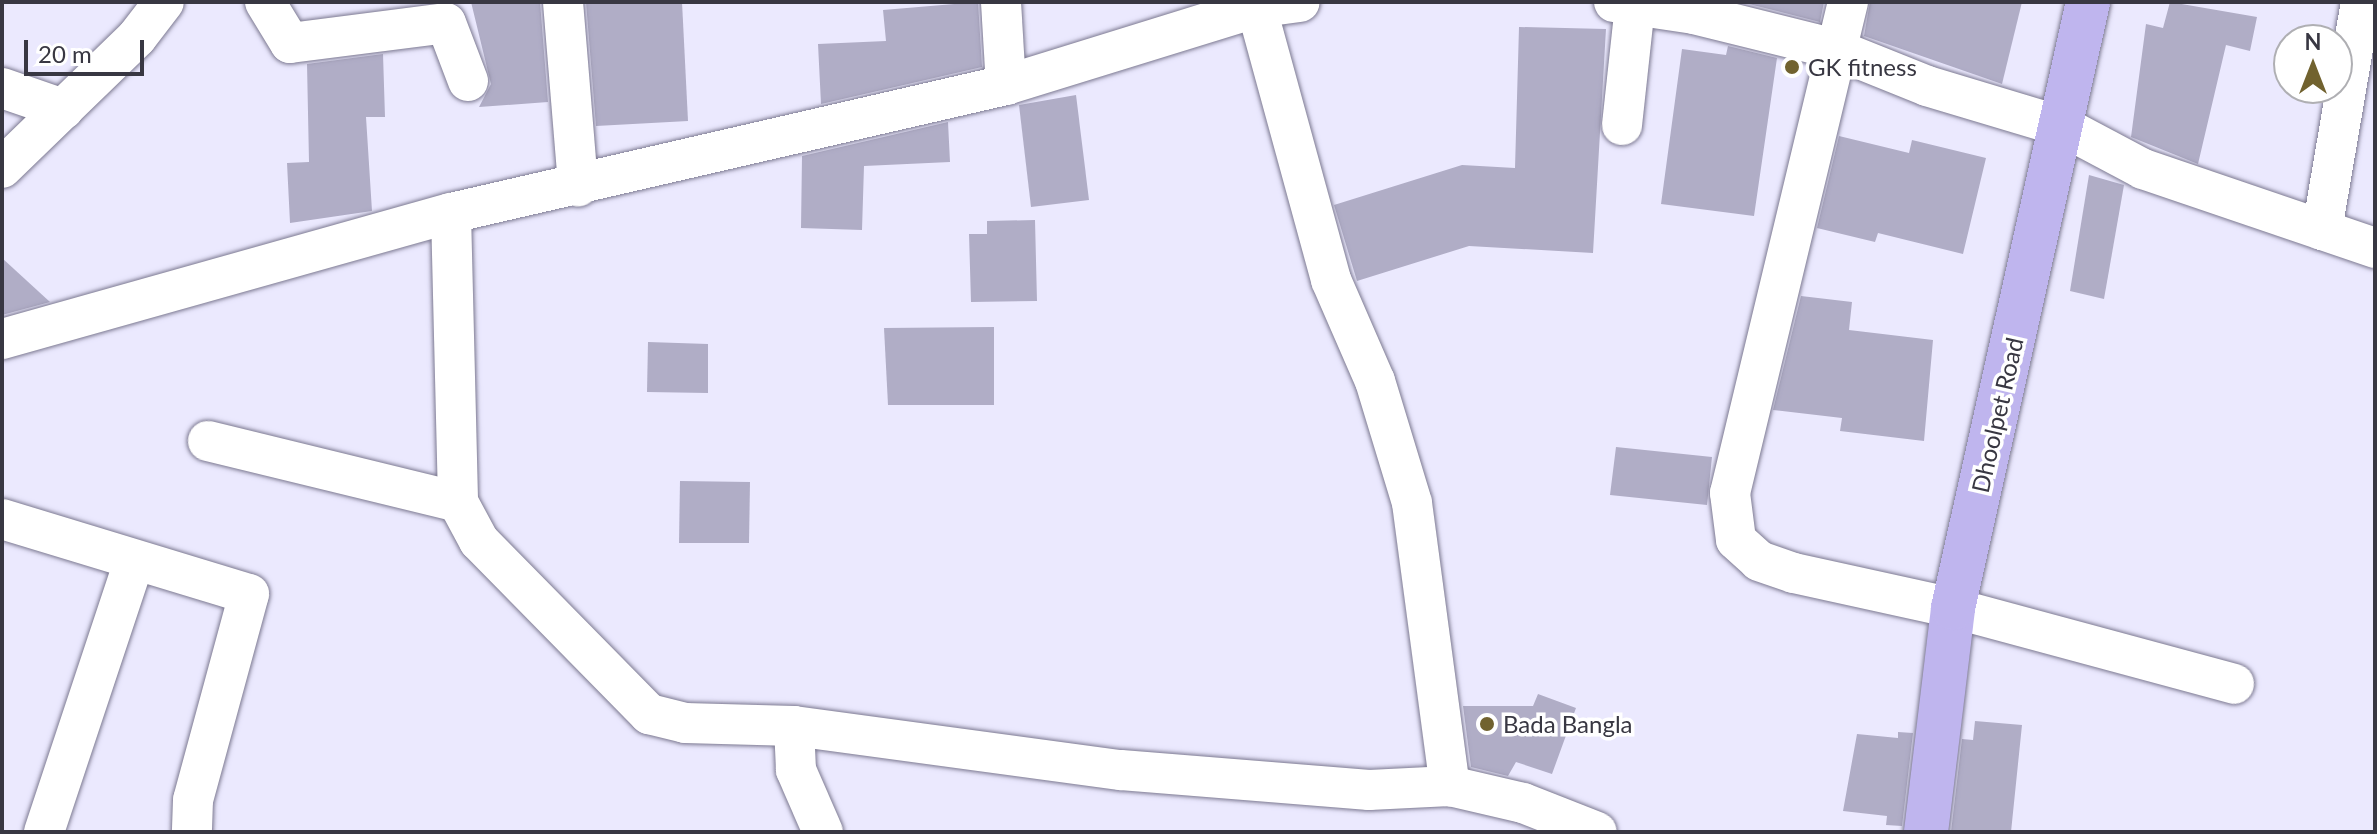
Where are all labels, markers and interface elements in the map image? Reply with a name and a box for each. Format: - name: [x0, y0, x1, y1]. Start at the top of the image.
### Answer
- scale bar: [28, 24, 148, 74]
- north arrow: [2273, 24, 2353, 104]
- text: N: [2305, 28, 2321, 55]
- text: 20 m: [38, 39, 92, 68]
- place label: GK fitness: [1808, 53, 1917, 81]
- marker: GK fitness: [1783, 58, 1801, 76]
- street label: Dhoolpet Road: [1965, 335, 2029, 495]
- place label: Bada Bangla: [1503, 710, 1632, 738]
- marker: Bada Bangla: [1478, 715, 1496, 733]

